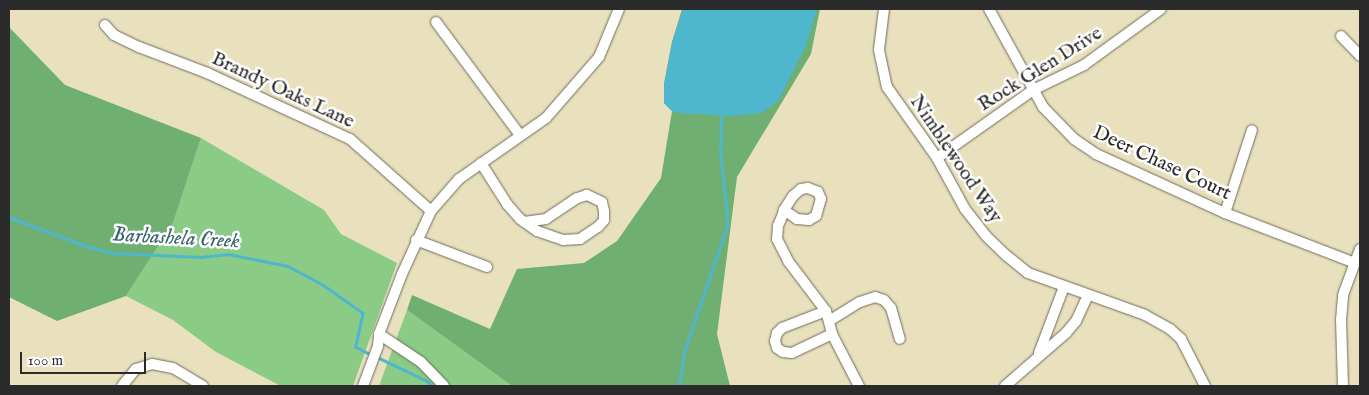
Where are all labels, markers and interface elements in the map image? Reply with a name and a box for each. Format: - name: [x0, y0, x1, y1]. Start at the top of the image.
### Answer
- street label: Rock Glen Drive: [974, 21, 1106, 117]
- street label: Brandy Oaks Lane: [208, 46, 358, 134]
- street label: Nimblewood Way: [904, 91, 1008, 227]
- street label: Deer Chase Court: [1089, 120, 1235, 206]
- water label: Barbashela Creek: [112, 223, 240, 255]
- scale bar: [22, 342, 149, 374]
- text: 100 m: [28, 351, 63, 370]

